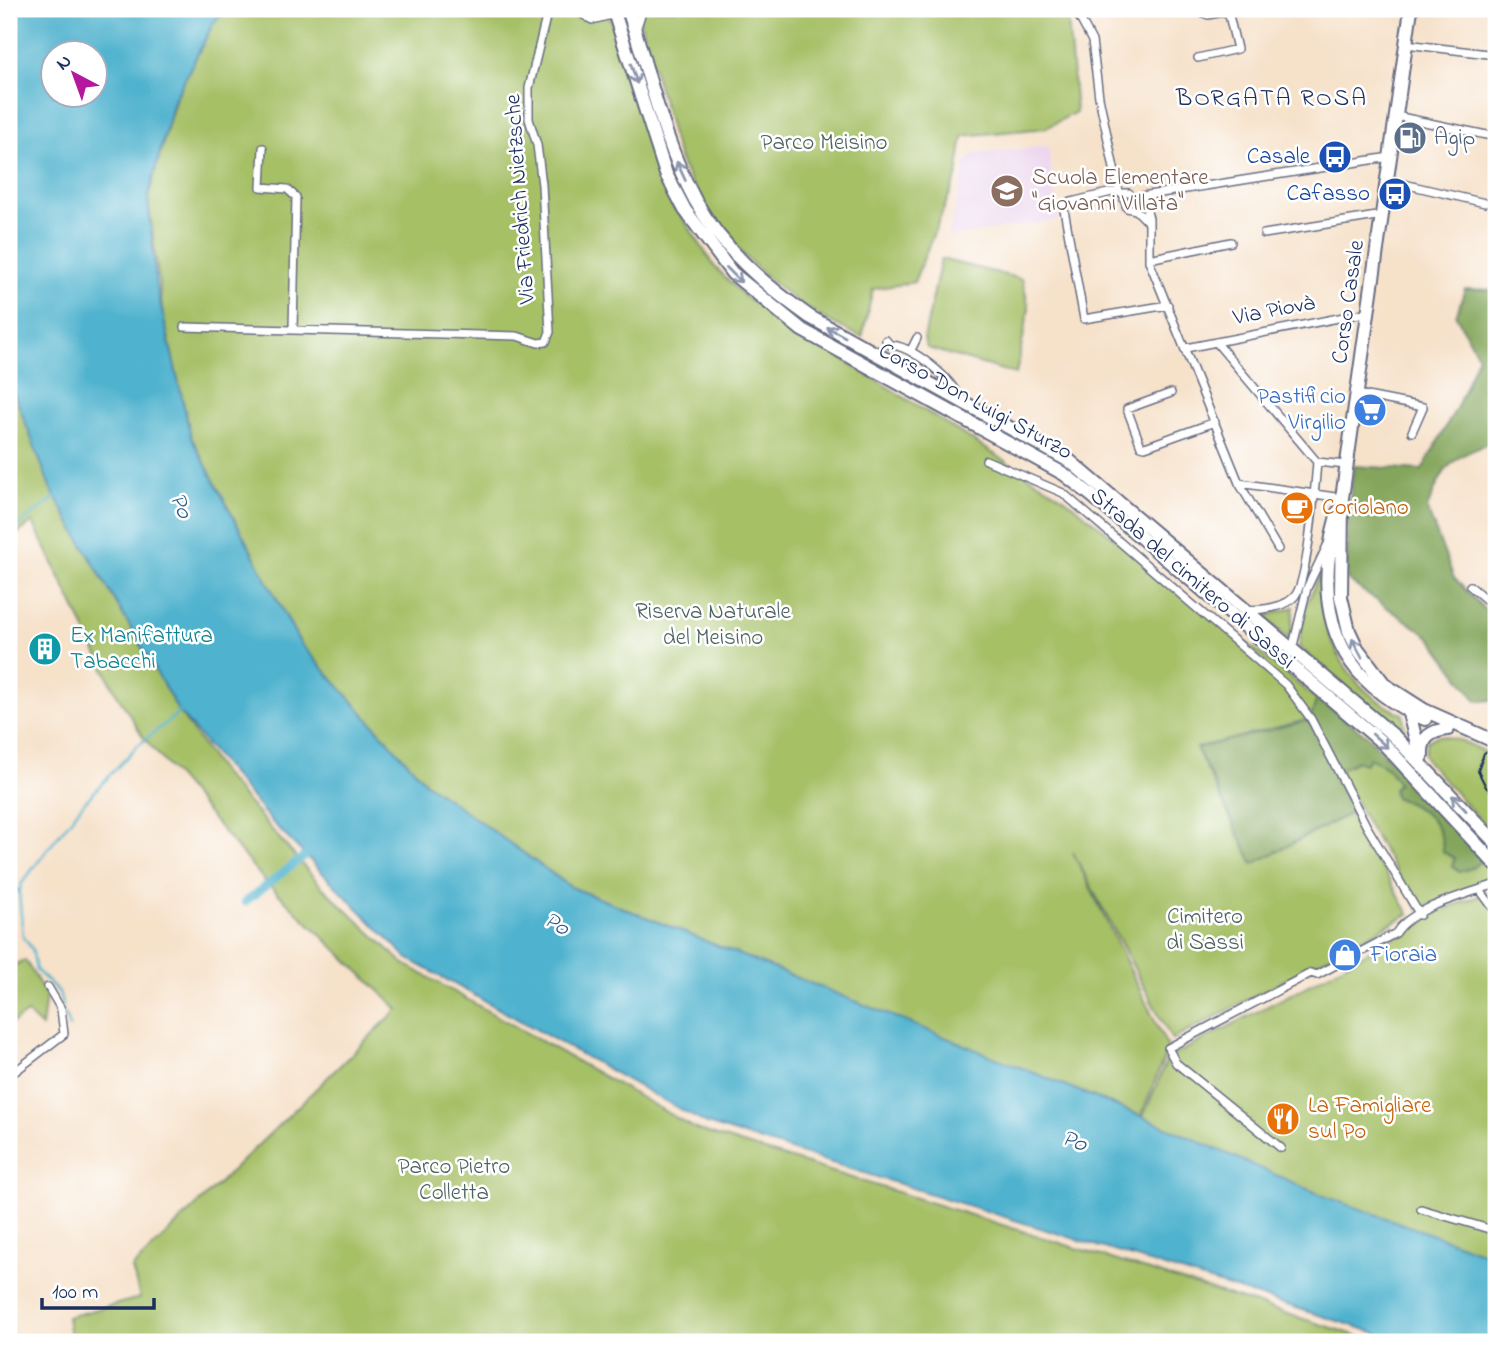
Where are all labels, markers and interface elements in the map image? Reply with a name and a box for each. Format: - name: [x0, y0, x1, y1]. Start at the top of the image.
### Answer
- north arrow: [38, 38, 108, 108]
- text: N: [51, 49, 78, 77]
- one-way arrow: [629, 62, 641, 84]
- district label: BORGATA ROSA: [1175, 82, 1368, 117]
- street label: Via Friedrich Nietzsche: [497, 92, 545, 306]
- fuel station icon: Agip: [1391, 119, 1429, 157]
- place label: Agip: [1434, 122, 1475, 156]
- park label: Parco Meisino: [761, 127, 888, 160]
- bus stop icon: Casale: [1316, 138, 1354, 176]
- place label: Casale: [1247, 141, 1311, 174]
- one-way arrow: [674, 161, 687, 182]
- place label: Scuola Elementare "Giovanni Villata": [1032, 162, 1209, 221]
- school or university icon: Scuola Elementare "Giovanni Villata": [988, 172, 1026, 210]
- bus stop icon: Cafasso: [1376, 175, 1414, 213]
- place label: Cafasso: [1286, 178, 1370, 211]
- street label: Corso Casale: [1324, 237, 1374, 366]
- one-way arrow: [726, 266, 743, 283]
- street label: Via Piovà: [1229, 287, 1318, 335]
- one-way arrow: [827, 324, 847, 338]
- street label: Corso Don Luigi Sturzo: [871, 335, 1078, 470]
- place label: Pastificio Virgilio: [1257, 381, 1346, 441]
- supermarket icon: Pastificio Virgilio: [1351, 391, 1389, 429]
- street label: Strada del cimitero di Sassi: [1082, 480, 1302, 678]
- water label: Po: [159, 488, 202, 526]
- cafe icon: Coriolano: [1278, 489, 1316, 527]
- place label: Coriolano: [1322, 492, 1409, 525]
- park label: Riserva Naturale del Meisino: [635, 596, 791, 655]
- place label: Ex Manifattura Tabacchi: [70, 620, 213, 679]
- building icon: Ex Manifattura Tabacchi: [26, 630, 64, 668]
- one-way arrow: [1350, 638, 1363, 659]
- one-way arrow: [1371, 733, 1389, 749]
- one-way arrow: [1451, 794, 1467, 812]
- park label: Cimitero di Sassi: [1166, 901, 1244, 960]
- water label: Po: [536, 904, 577, 947]
- shop icon: Fioraia: [1326, 936, 1364, 974]
- place label: Fioraia: [1369, 939, 1437, 972]
- place label: La Famigliare sul Po: [1308, 1090, 1432, 1149]
- restaurant icon: La Famigliare sul Po: [1264, 1100, 1302, 1138]
- water label: Po: [1056, 1121, 1093, 1163]
- park label: Parco Pietro Colletta: [398, 1151, 510, 1210]
- scale bar: [42, 1267, 154, 1311]
- text: 100 m: [52, 1278, 98, 1308]

